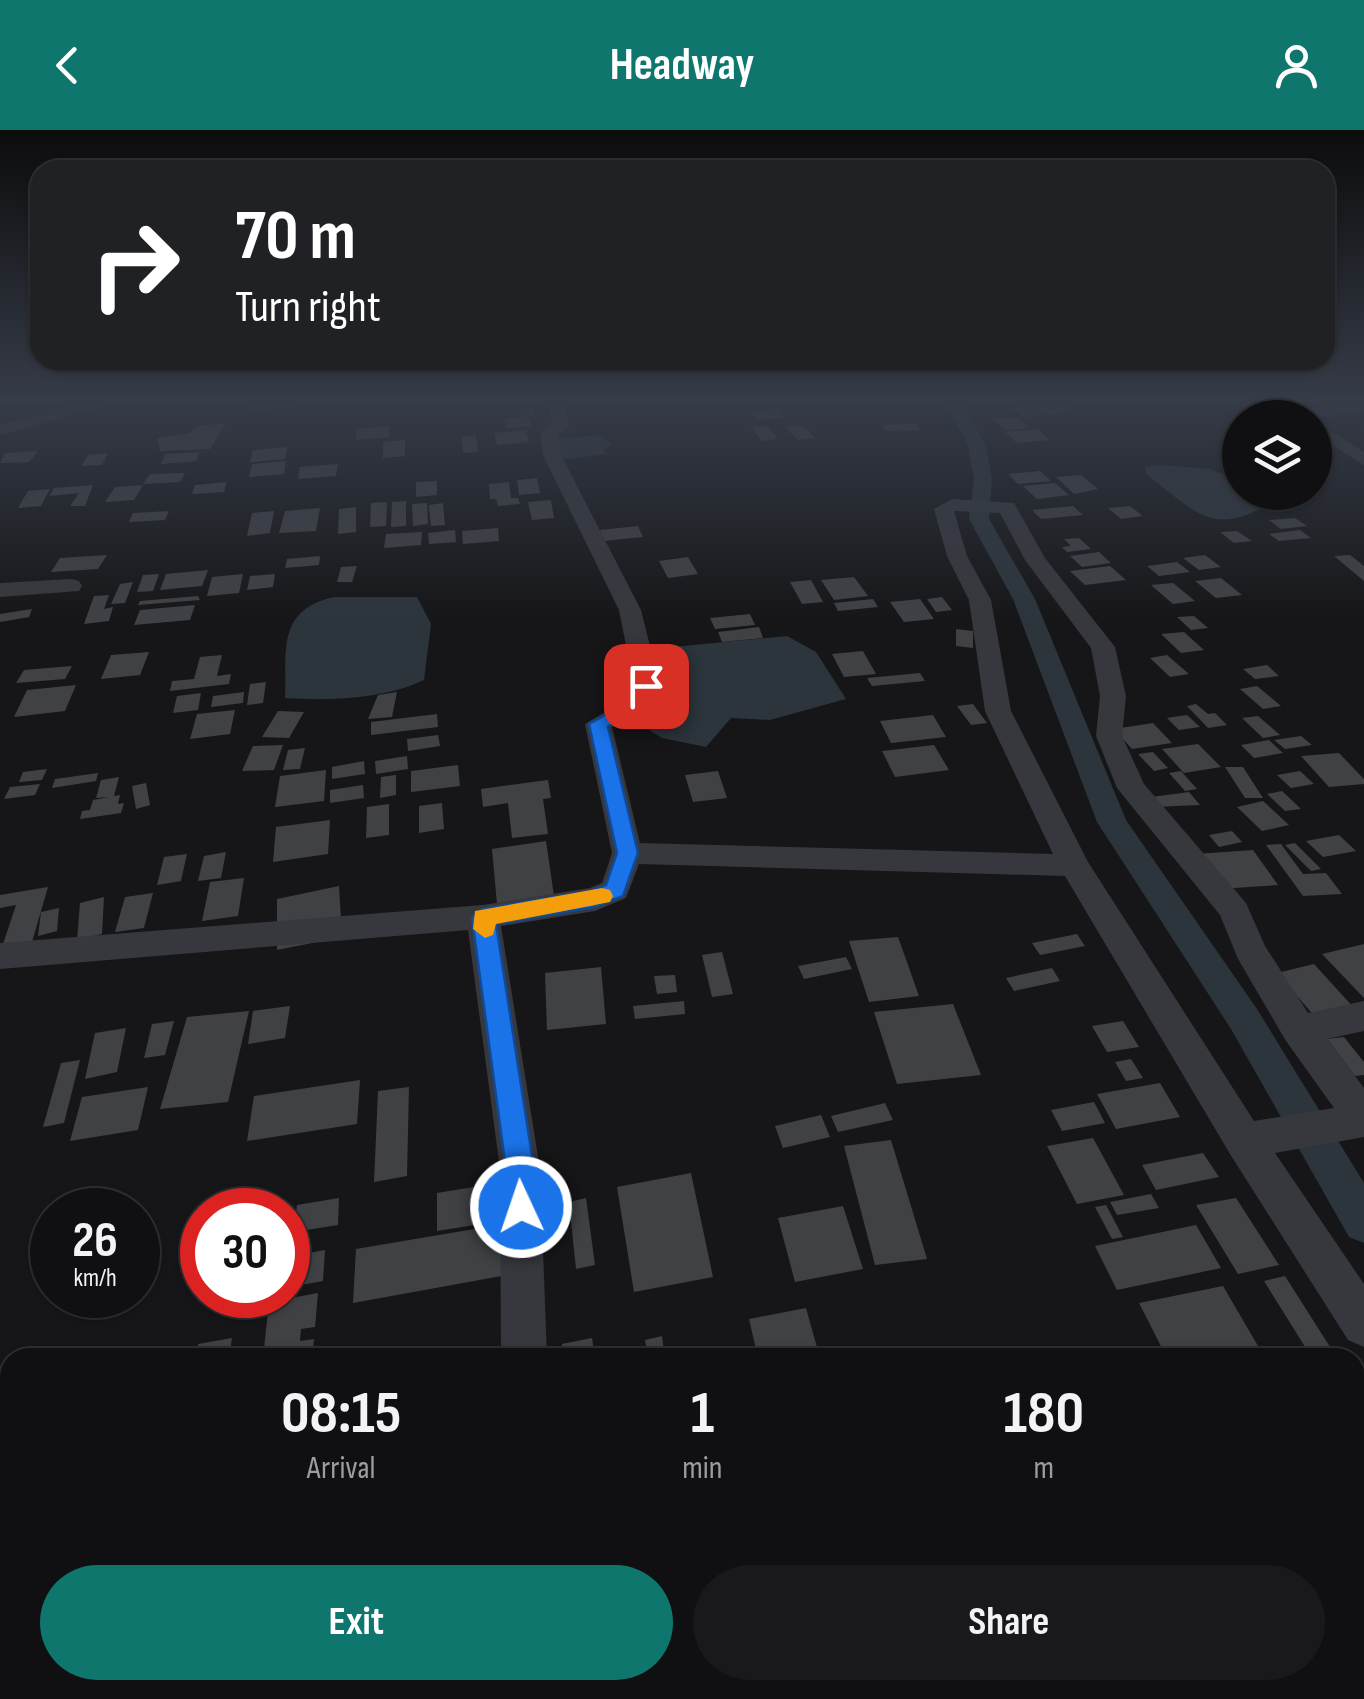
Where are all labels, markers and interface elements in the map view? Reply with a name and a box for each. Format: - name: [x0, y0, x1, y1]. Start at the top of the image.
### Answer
- icon: back: [40, 38, 95, 93]
- text: Headway: [610, 38, 754, 93]
- icon: person: [1269, 38, 1324, 93]
- text: 70 m: [235, 195, 356, 279]
- icon: right: [70, 200, 200, 330]
- text: Turn right: [235, 280, 381, 335]
- map controls: [1222, 400, 1332, 510]
- button: layers: [1222, 400, 1332, 510]
- pin: [604, 644, 689, 729]
- icon: arrive: [619, 659, 674, 714]
- position arrow: [469, 1155, 573, 1259]
- speed limit sign: 30: [180, 1188, 310, 1318]
- text: 26: [72, 1211, 118, 1271]
- text: km/h: [73, 1263, 117, 1294]
- text: 08:15: [281, 1378, 401, 1450]
- text: 1: [691, 1378, 714, 1450]
- text: 180: [1004, 1378, 1084, 1450]
- text: Arrival: [307, 1449, 376, 1488]
- text: min: [682, 1449, 723, 1488]
- text: m: [1033, 1449, 1054, 1488]
- button: Exit: [40, 1565, 673, 1680]
- button: Share: [693, 1565, 1325, 1680]

